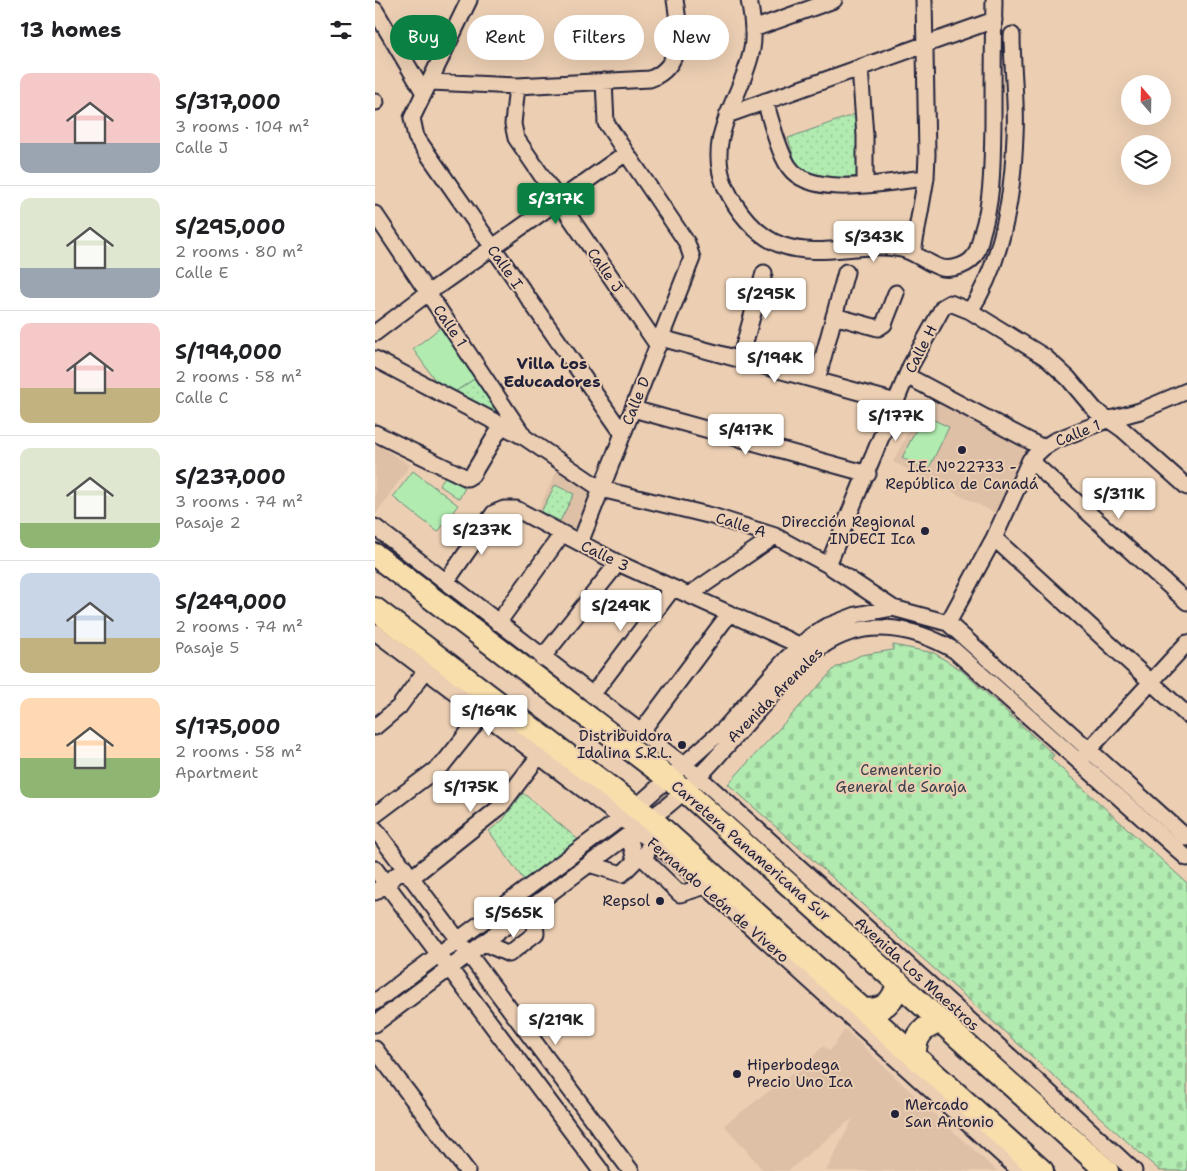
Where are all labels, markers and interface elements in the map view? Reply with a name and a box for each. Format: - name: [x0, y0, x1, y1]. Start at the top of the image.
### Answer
- chip: Buy: [390, 15, 457, 60]
- chip: Rent: [467, 15, 544, 60]
- chip: Filters: [554, 15, 644, 60]
- chip: New: [654, 15, 729, 60]
- text: 13 homes: [20, 16, 121, 44]
- icon: filters: [327, 16, 355, 44]
- north arrow: [1121, 75, 1171, 125]
- map controls: [1121, 75, 1171, 185]
- text: S/317,000: [175, 88, 281, 116]
- icon: home: [60, 93, 120, 153]
- text: 3 rooms · 104 m²: [175, 116, 310, 137]
- button: layers: [1121, 135, 1171, 185]
- text: Calle J: [175, 137, 228, 158]
- pin: S/317K: [515, 182, 597, 225]
- text: S/317K: [528, 188, 584, 209]
- text: S/295,000: [175, 213, 285, 241]
- icon: home: [60, 218, 120, 278]
- pin: S/343K: [833, 220, 915, 263]
- text: S/343K: [844, 226, 904, 247]
- text: 2 rooms · 80 m²: [175, 241, 303, 262]
- street label: Calle I: [483, 241, 527, 293]
- street label: Calle J: [583, 244, 627, 296]
- text: Calle E: [175, 262, 229, 283]
- pin: S/295K: [725, 278, 807, 320]
- text: S/295K: [737, 283, 795, 304]
- street label: Calle 1: [429, 301, 471, 351]
- street label: Calle H: [900, 321, 942, 377]
- text: S/194,000: [175, 338, 282, 366]
- pin: S/194K: [734, 342, 816, 384]
- icon: home: [60, 343, 120, 403]
- text: S/194K: [747, 347, 803, 368]
- district label: Villa Los Educadores: [503, 353, 601, 392]
- text: 2 rooms · 58 m²: [175, 366, 302, 387]
- street label: Calle D: [617, 374, 655, 428]
- text: Calle C: [175, 387, 228, 408]
- pin: S/177K: [855, 400, 937, 442]
- text: S/177K: [868, 405, 924, 426]
- pin: S/417K: [705, 414, 787, 456]
- street label: Calle 1: [1052, 415, 1104, 451]
- text: S/417K: [719, 419, 773, 440]
- marker: I.E. Nº22733 - República de Canadá: [956, 444, 968, 456]
- place label: I.E. Nº22733 - República de Canadá: [886, 457, 1039, 494]
- text: S/237,000: [175, 463, 286, 491]
- icon: home: [60, 468, 120, 528]
- pin: S/311K: [1078, 478, 1160, 520]
- text: S/311K: [1093, 483, 1145, 504]
- text: 3 rooms · 74 m²: [175, 491, 303, 512]
- street label: Calle A: [713, 508, 769, 542]
- text: Pasaje 2: [175, 512, 241, 533]
- place label: Dirección Regional INDECI Ica: [781, 512, 916, 549]
- pin: S/237K: [441, 514, 523, 556]
- text: S/237K: [452, 519, 512, 540]
- marker: Dirección Regional INDECI Ica: [919, 525, 931, 537]
- street label: Calle 3: [578, 536, 632, 576]
- text: S/249,000: [175, 588, 287, 616]
- pin: S/249K: [580, 590, 662, 632]
- icon: home: [60, 593, 120, 653]
- text: S/249K: [592, 595, 650, 616]
- text: 2 rooms · 74 m²: [175, 616, 303, 637]
- text: Pasaje 5: [175, 637, 239, 658]
- street label: Avenida Arenales: [723, 643, 827, 747]
- pin: S/169K: [448, 694, 530, 737]
- text: S/169K: [461, 700, 517, 721]
- text: S/175,000: [175, 713, 280, 741]
- icon: home: [60, 718, 120, 778]
- place label: Distribuidora Idalina S.R.L.: [577, 726, 673, 763]
- marker: Distribuidora Idalina S.R.L.: [676, 739, 688, 751]
- text: 2 rooms · 58 m²: [175, 741, 302, 762]
- park label: Cementerio General de Saraja: [836, 760, 967, 797]
- text: Apartment: [175, 762, 258, 783]
- pin: S/175K: [430, 770, 512, 813]
- text: S/175K: [444, 776, 498, 797]
- street label: Carretera Panamericana Sur: [667, 776, 835, 926]
- street label: Fernando León de Vivero: [643, 833, 793, 967]
- place label: Repsol: [603, 891, 650, 911]
- marker: Repsol: [654, 895, 666, 907]
- pin: S/565K: [473, 896, 555, 939]
- text: S/565K: [485, 902, 543, 923]
- street label: Avenida Los Maestros: [850, 913, 984, 1035]
- pin: S/219K: [515, 1004, 597, 1046]
- text: S/219K: [528, 1009, 584, 1030]
- place label: Hiperbodega Precio Uno Ica: [747, 1055, 854, 1092]
- marker: Hiperbodega Precio Uno Ica: [731, 1068, 743, 1080]
- place label: Mercado San Antonio: [905, 1095, 994, 1132]
- marker: Mercado San Antonio: [889, 1108, 901, 1120]

